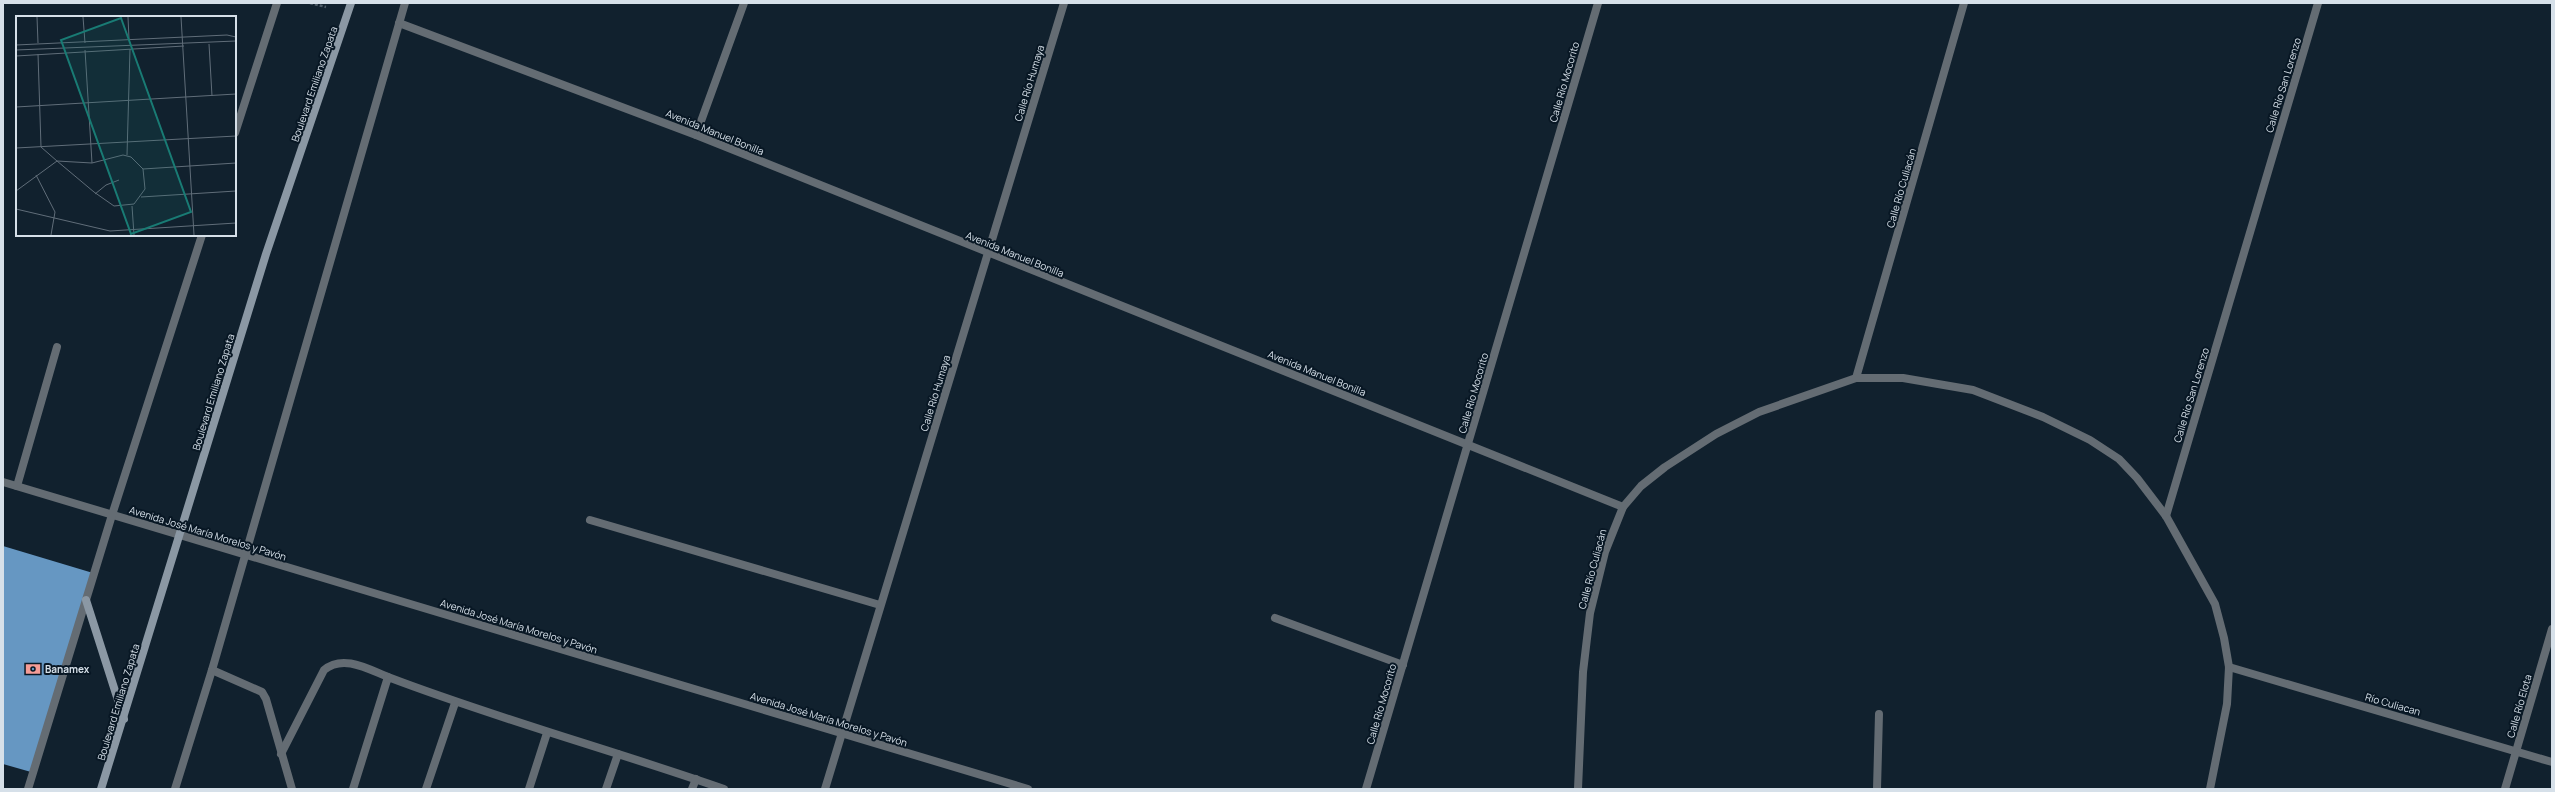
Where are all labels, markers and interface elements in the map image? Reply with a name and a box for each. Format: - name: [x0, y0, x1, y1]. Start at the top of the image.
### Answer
- inset map: [16, 16, 236, 236]
- street label: Boulevard Emiliano Zapata: [288, 25, 340, 143]
- street label: Calle Río San Lorenzo: [2262, 36, 2304, 134]
- street label: Calle Río Mocorito: [1546, 40, 1582, 124]
- street label: Calle Río Humaya: [1011, 43, 1047, 123]
- street label: Avenida Manuel Bonilla: [664, 106, 766, 158]
- street label: Calle Río Culiacán: [1883, 147, 1919, 229]
- street label: Avenida Manuel Bonilla: [964, 228, 1066, 280]
- street label: Boulevard Emiliano Zapata: [189, 332, 237, 452]
- street label: Calle Río San Lorenzo: [2170, 346, 2212, 444]
- street label: Avenida Manuel Bonilla: [1266, 347, 1368, 399]
- street label: Calle Río Mocorito: [1455, 351, 1491, 435]
- street label: Calle Río Humaya: [917, 353, 953, 433]
- street label: Avenida José María Morelos y Pavón: [128, 502, 288, 564]
- street label: Calle Río Culiacán: [1575, 527, 1609, 610]
- street label: Avenida José María Morelos y Pavón: [439, 595, 599, 657]
- street label: Boulevard Emiliano Zapata: [94, 642, 142, 762]
- bank icon: Banamex: [24, 660, 42, 678]
- place label: Banamex: [45, 662, 90, 676]
- street label: Calle Río Mocorito: [1363, 662, 1399, 746]
- street label: Calle Río Elota: [2503, 673, 2535, 739]
- street label: Avenida José María Morelos y Pavón: [749, 688, 909, 750]
- street label: Río Culiacan: [2364, 689, 2422, 719]

